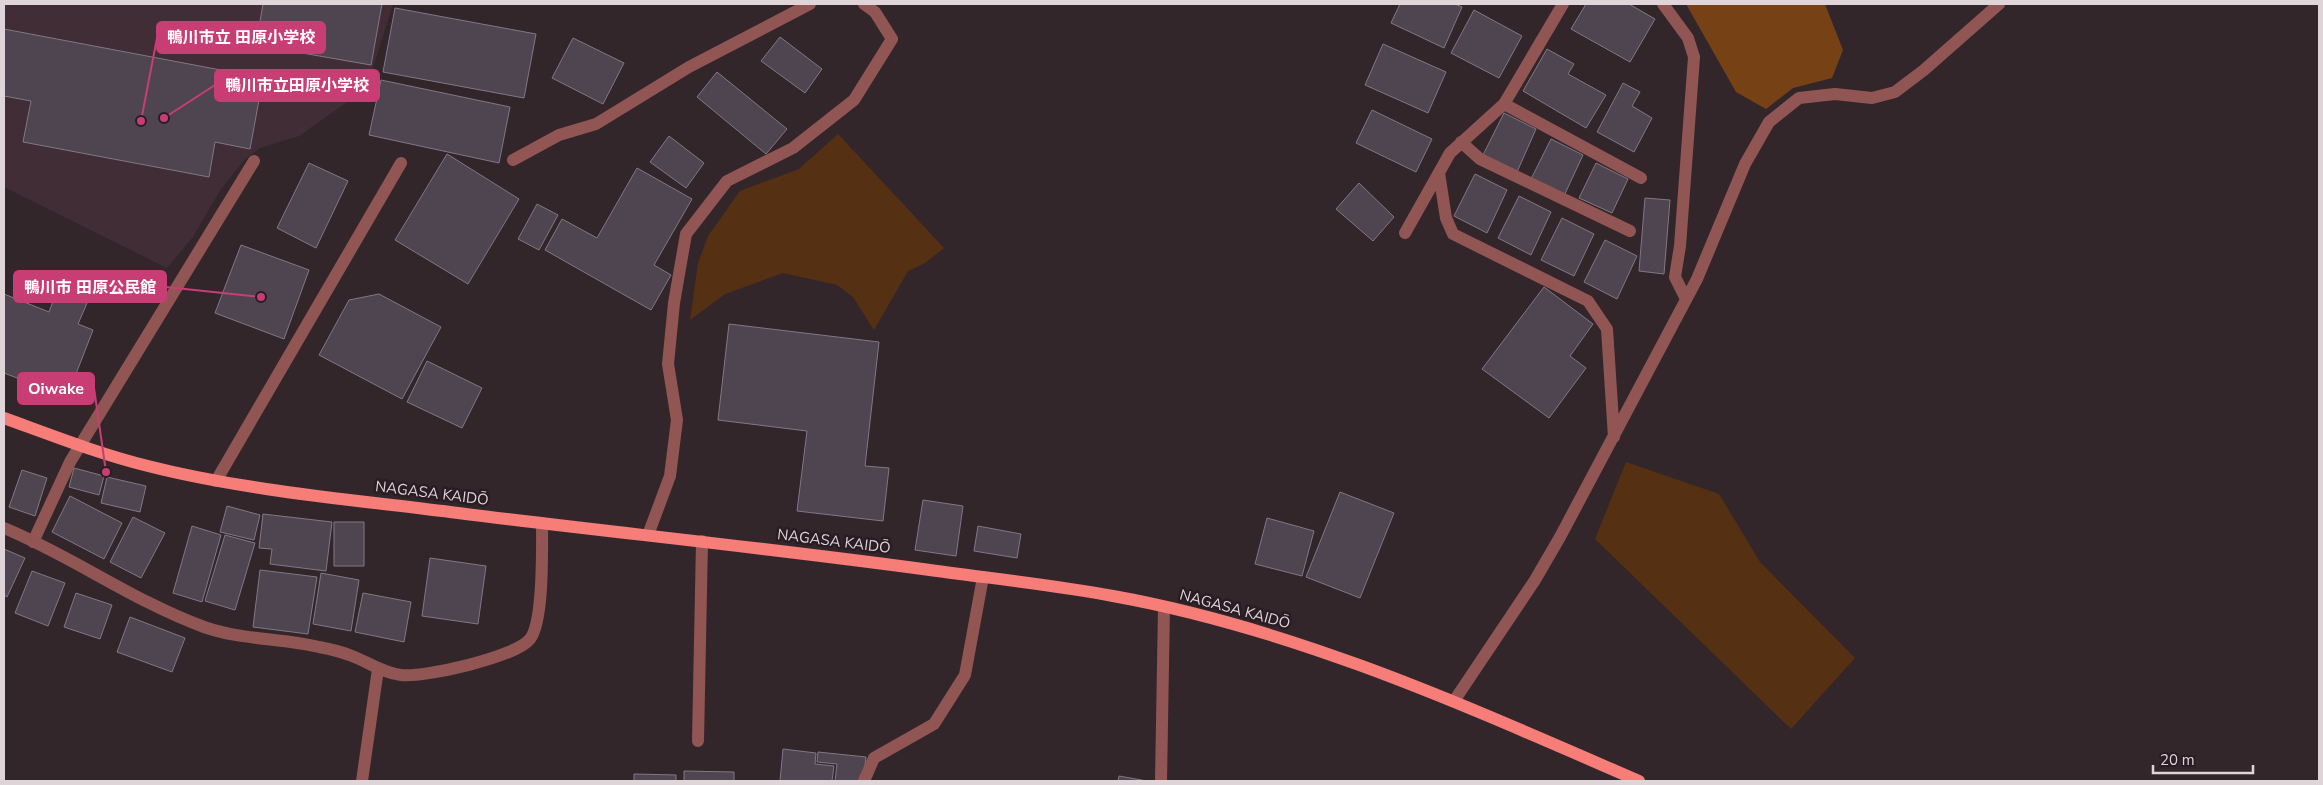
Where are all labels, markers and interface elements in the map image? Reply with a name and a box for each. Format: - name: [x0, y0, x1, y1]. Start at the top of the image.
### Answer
- callout: 鴨川市立 田原小学校: [157, 22, 325, 53]
- text: 鴨川市立 田原小学校: [167, 27, 315, 49]
- callout: 鴨川市立田原小学校: [215, 70, 379, 101]
- text: 鴨川市立田原小学校: [225, 75, 369, 97]
- callout: 鴨川市 田原公民館: [14, 271, 166, 302]
- text: 鴨川市 田原公民館: [24, 277, 156, 299]
- callout: Oiwake: [18, 373, 94, 404]
- text: Oiwake: [28, 378, 84, 400]
- street label: NAGASA KAIDŌ: [374, 476, 490, 510]
- street label: NAGASA KAIDŌ: [776, 524, 892, 558]
- street label: NAGASA KAIDŌ: [1177, 585, 1293, 633]
- scale bar: [2153, 742, 2253, 774]
- text: 20 m: [2160, 750, 2195, 770]

